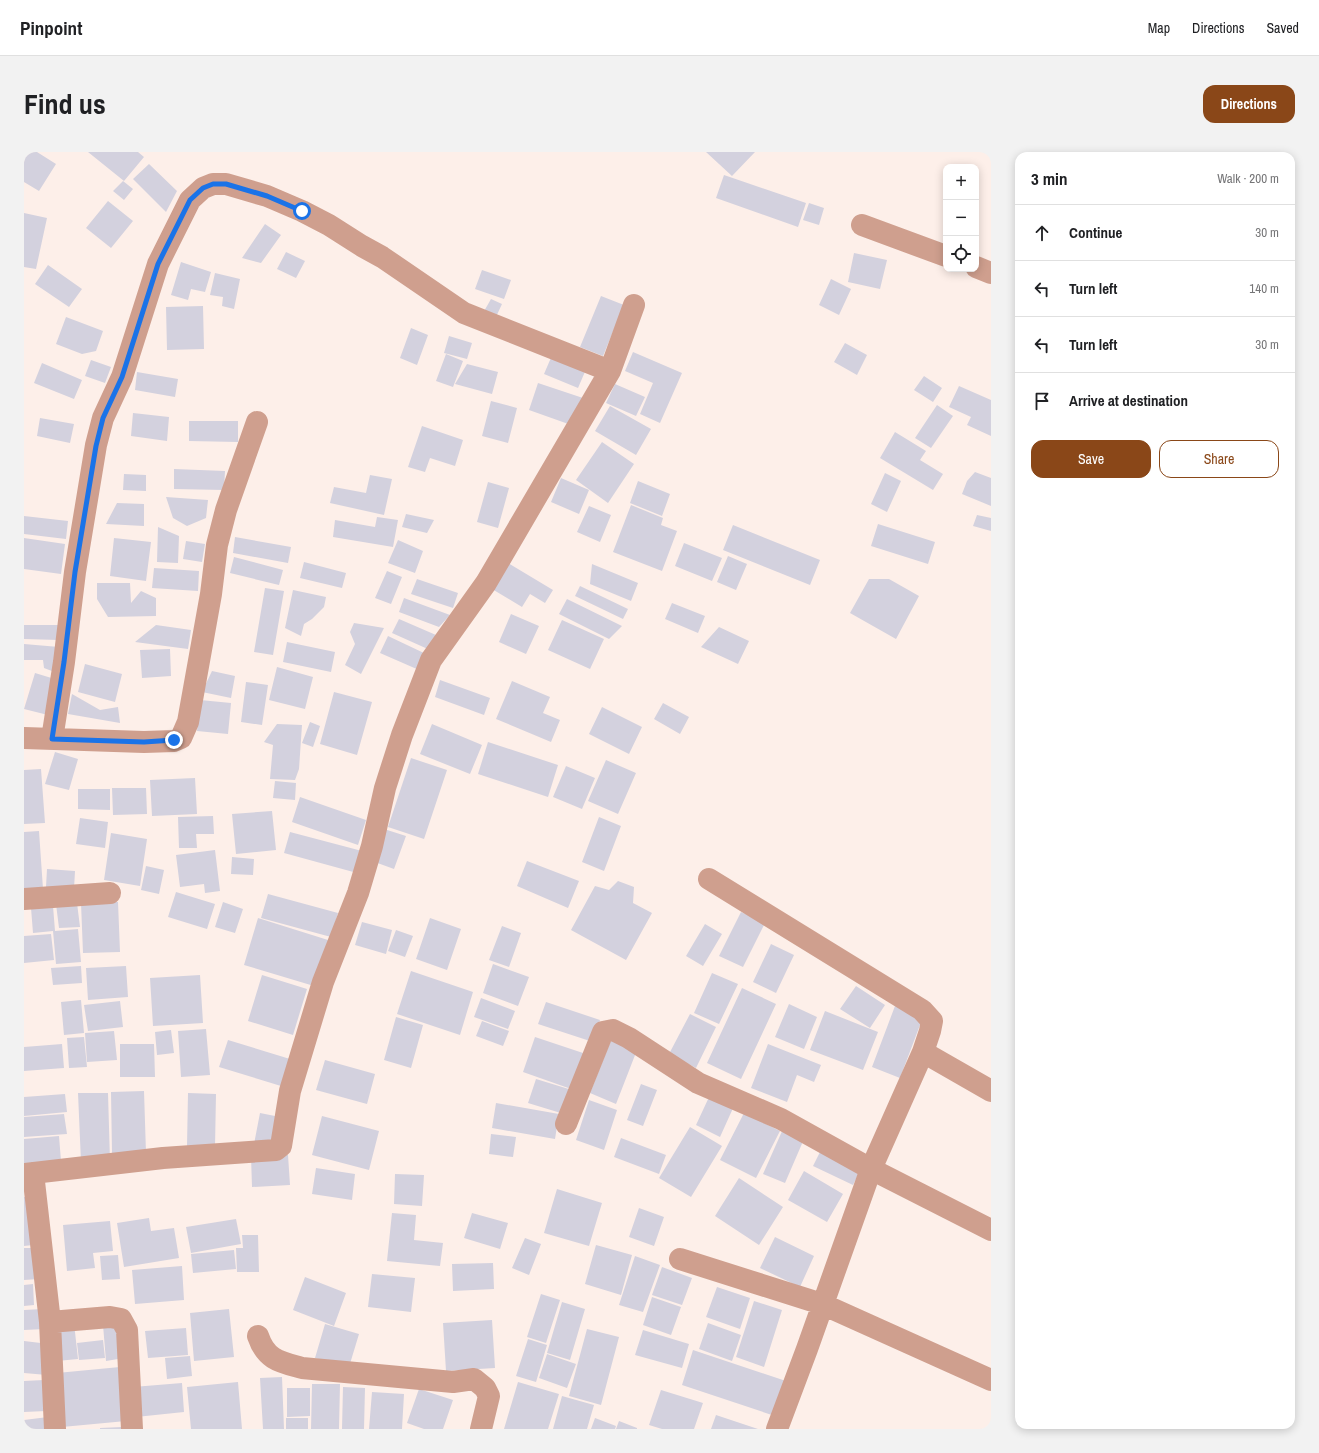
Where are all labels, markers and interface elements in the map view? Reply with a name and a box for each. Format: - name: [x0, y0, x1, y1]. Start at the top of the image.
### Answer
- text: Pinpoint: [20, 15, 82, 41]
- text: Map: [1148, 19, 1170, 37]
- text: Directions: [1192, 19, 1244, 37]
- text: Saved: [1266, 19, 1299, 37]
- text: Find us: [24, 85, 106, 123]
- button: Directions: [1203, 85, 1295, 123]
- map controls: [943, 164, 979, 272]
- button: +: [943, 164, 979, 200]
- text: 3 min: [1031, 167, 1067, 190]
- text: Walk · 200 m: [1217, 170, 1279, 187]
- button: −: [943, 200, 979, 236]
- route start: [293, 202, 311, 220]
- icon: ahead: [1031, 222, 1053, 244]
- text: Continue: [1069, 222, 1122, 243]
- text: 30 m: [1255, 224, 1279, 241]
- button: locate: [943, 236, 979, 272]
- icon: left: [1031, 278, 1053, 300]
- text: Turn left: [1069, 278, 1117, 299]
- text: 140 m: [1249, 280, 1279, 297]
- icon: left: [1031, 334, 1053, 356]
- text: Turn left: [1069, 334, 1117, 355]
- text: 30 m: [1255, 336, 1279, 353]
- icon: arrive: [1031, 390, 1053, 412]
- text: Arrive at destination: [1069, 390, 1188, 411]
- button: Save: [1031, 440, 1151, 478]
- button: Share: [1159, 440, 1279, 478]
- route end: [165, 731, 183, 749]

